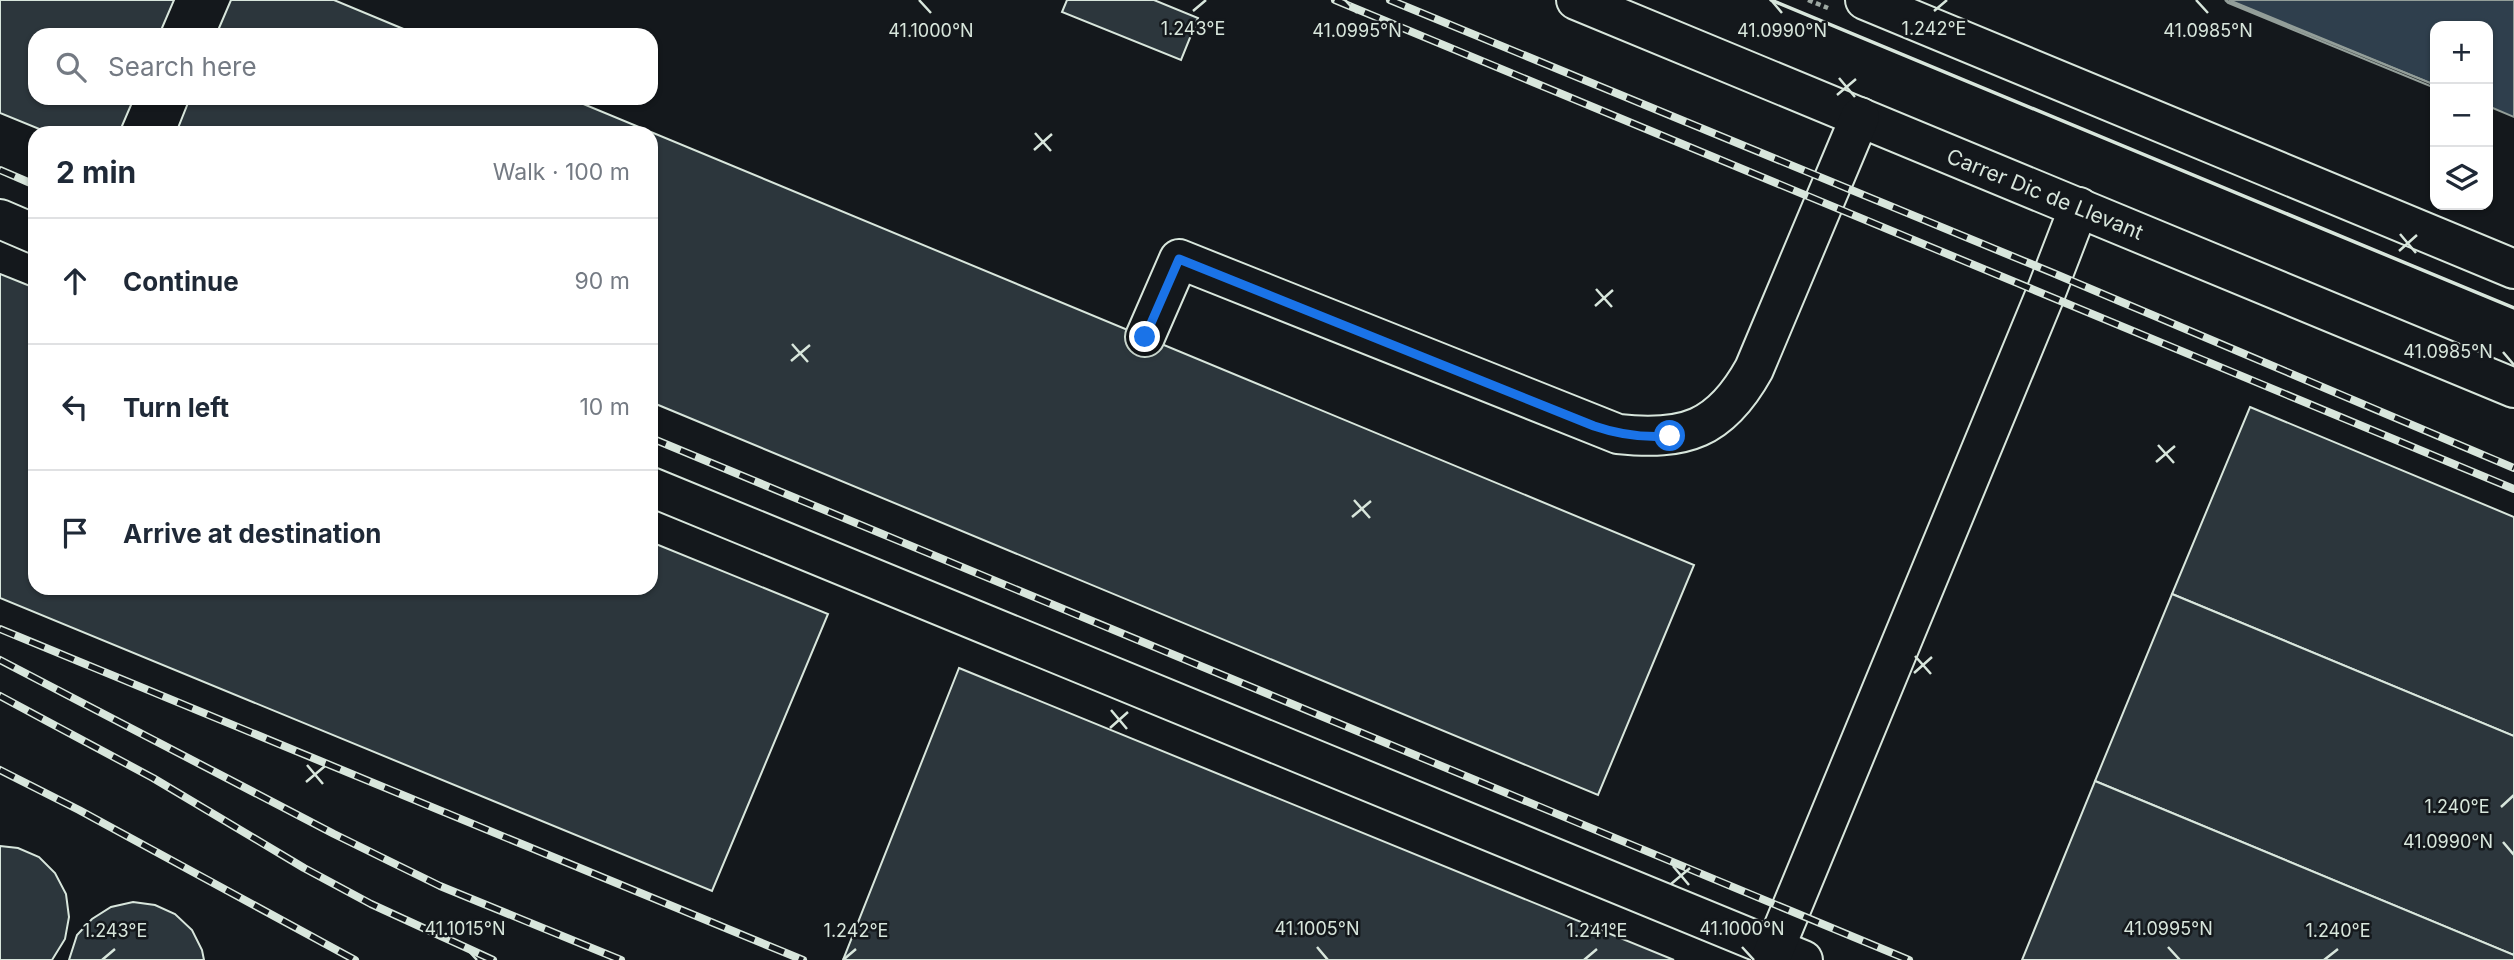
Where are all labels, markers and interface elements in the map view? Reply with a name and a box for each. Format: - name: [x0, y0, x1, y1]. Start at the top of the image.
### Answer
- text: 1.243°E: [1161, 18, 1225, 39]
- text: 1.242°E: [1902, 18, 1966, 39]
- text: 41.1000°N: [888, 20, 974, 41]
- text: 41.0995°N: [1312, 20, 1402, 41]
- text: 41.0990°N: [1737, 20, 1827, 41]
- text: 41.0985°N: [2163, 20, 2253, 41]
- map controls: [2430, 21, 2493, 210]
- button: +: [2430, 21, 2493, 84]
- search box: [28, 28, 658, 105]
- icon: search: [52, 48, 90, 86]
- text: Search here: [108, 51, 257, 82]
- button: −: [2430, 84, 2493, 147]
- street label: Carrer Dic de Llevant: [1943, 143, 2147, 245]
- button: layers: [2430, 147, 2493, 210]
- text: 2 min: [56, 154, 136, 190]
- text: Walk · 100 m: [493, 158, 630, 186]
- icon: ahead: [56, 262, 94, 300]
- text: Continue: [123, 266, 239, 297]
- text: 90 m: [575, 267, 630, 295]
- route end: [1129, 321, 1160, 352]
- text: 41.0985°N: [2403, 341, 2493, 362]
- icon: left: [56, 388, 94, 426]
- text: Turn left: [123, 392, 229, 423]
- text: 10 m: [580, 393, 630, 421]
- route start: [1654, 420, 1685, 451]
- icon: arrive: [56, 514, 94, 552]
- text: Arrive at destination: [123, 518, 382, 549]
- text: 1.240°E: [2424, 796, 2490, 817]
- text: 41.0990°N: [2403, 831, 2493, 852]
- text: 41.1015°N: [425, 918, 505, 939]
- text: 41.1005°N: [1275, 918, 1359, 939]
- text: 41.1000°N: [1699, 918, 1785, 939]
- text: 41.0995°N: [2123, 918, 2213, 939]
- text: 1.243°E: [83, 920, 147, 941]
- text: 1.242°E: [824, 920, 888, 941]
- text: 1.241°E: [1567, 920, 1627, 941]
- text: 1.240°E: [2305, 920, 2371, 941]

